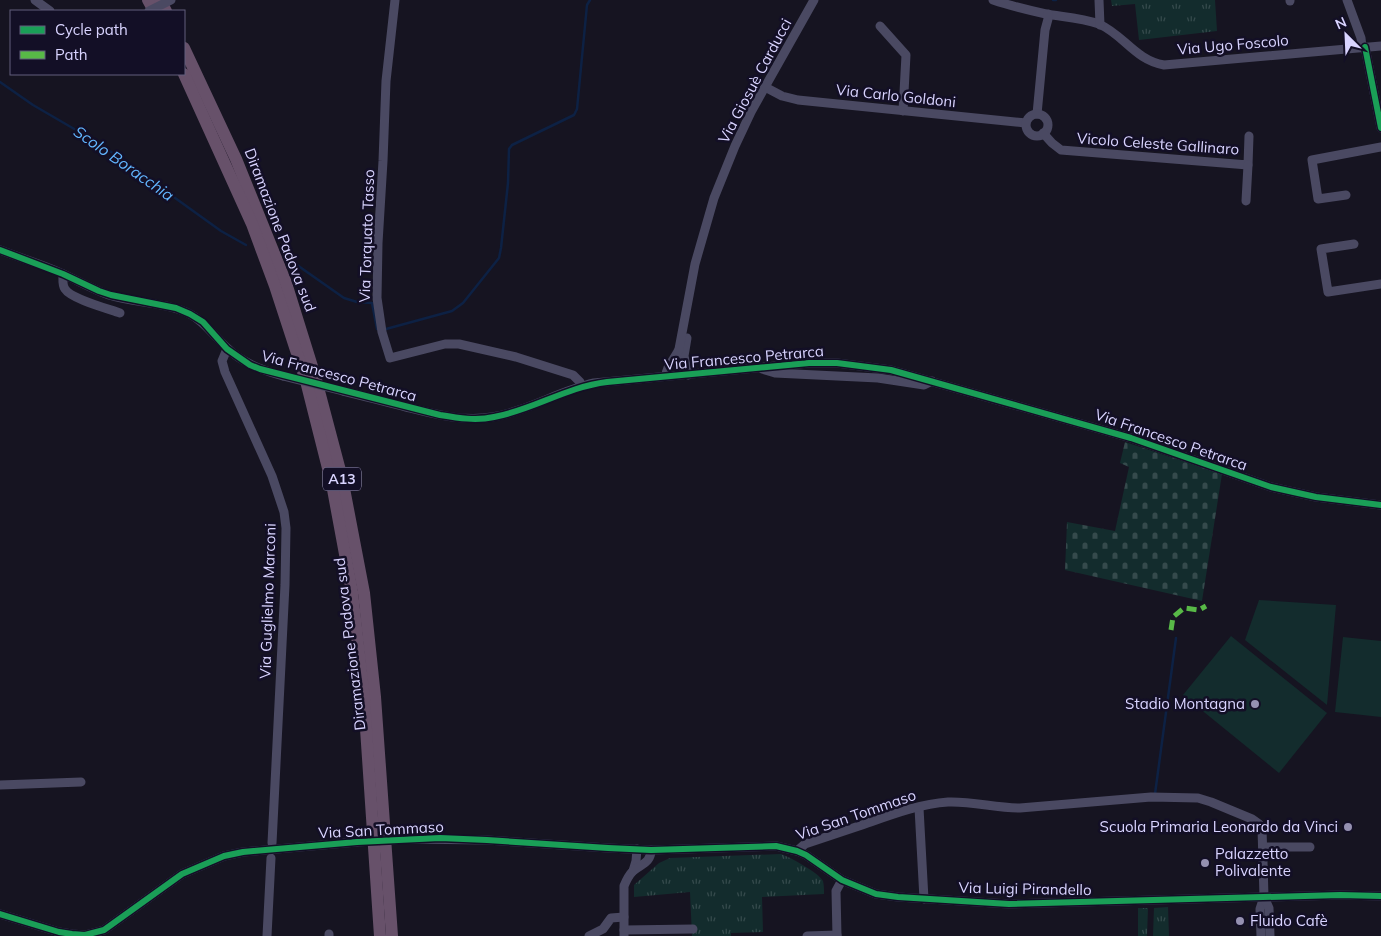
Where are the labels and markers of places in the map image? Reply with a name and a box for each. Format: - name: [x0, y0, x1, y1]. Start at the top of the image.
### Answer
- place label: Stadio Montagna: [1125, 694, 1245, 713]
- marker: Stadio Montagna: [1249, 698, 1261, 710]
- place label: Scuola Primaria Leonardo da Vinci: [1100, 817, 1338, 836]
- marker: Scuola Primaria Leonardo da Vinci: [1342, 821, 1354, 833]
- place label: Palazzetto Polivalente: [1215, 844, 1291, 880]
- marker: Palazzetto Polivalente: [1199, 857, 1211, 869]
- place label: Fluido Cafè: [1250, 911, 1328, 930]
- marker: Fluido Cafè: [1234, 915, 1246, 927]

